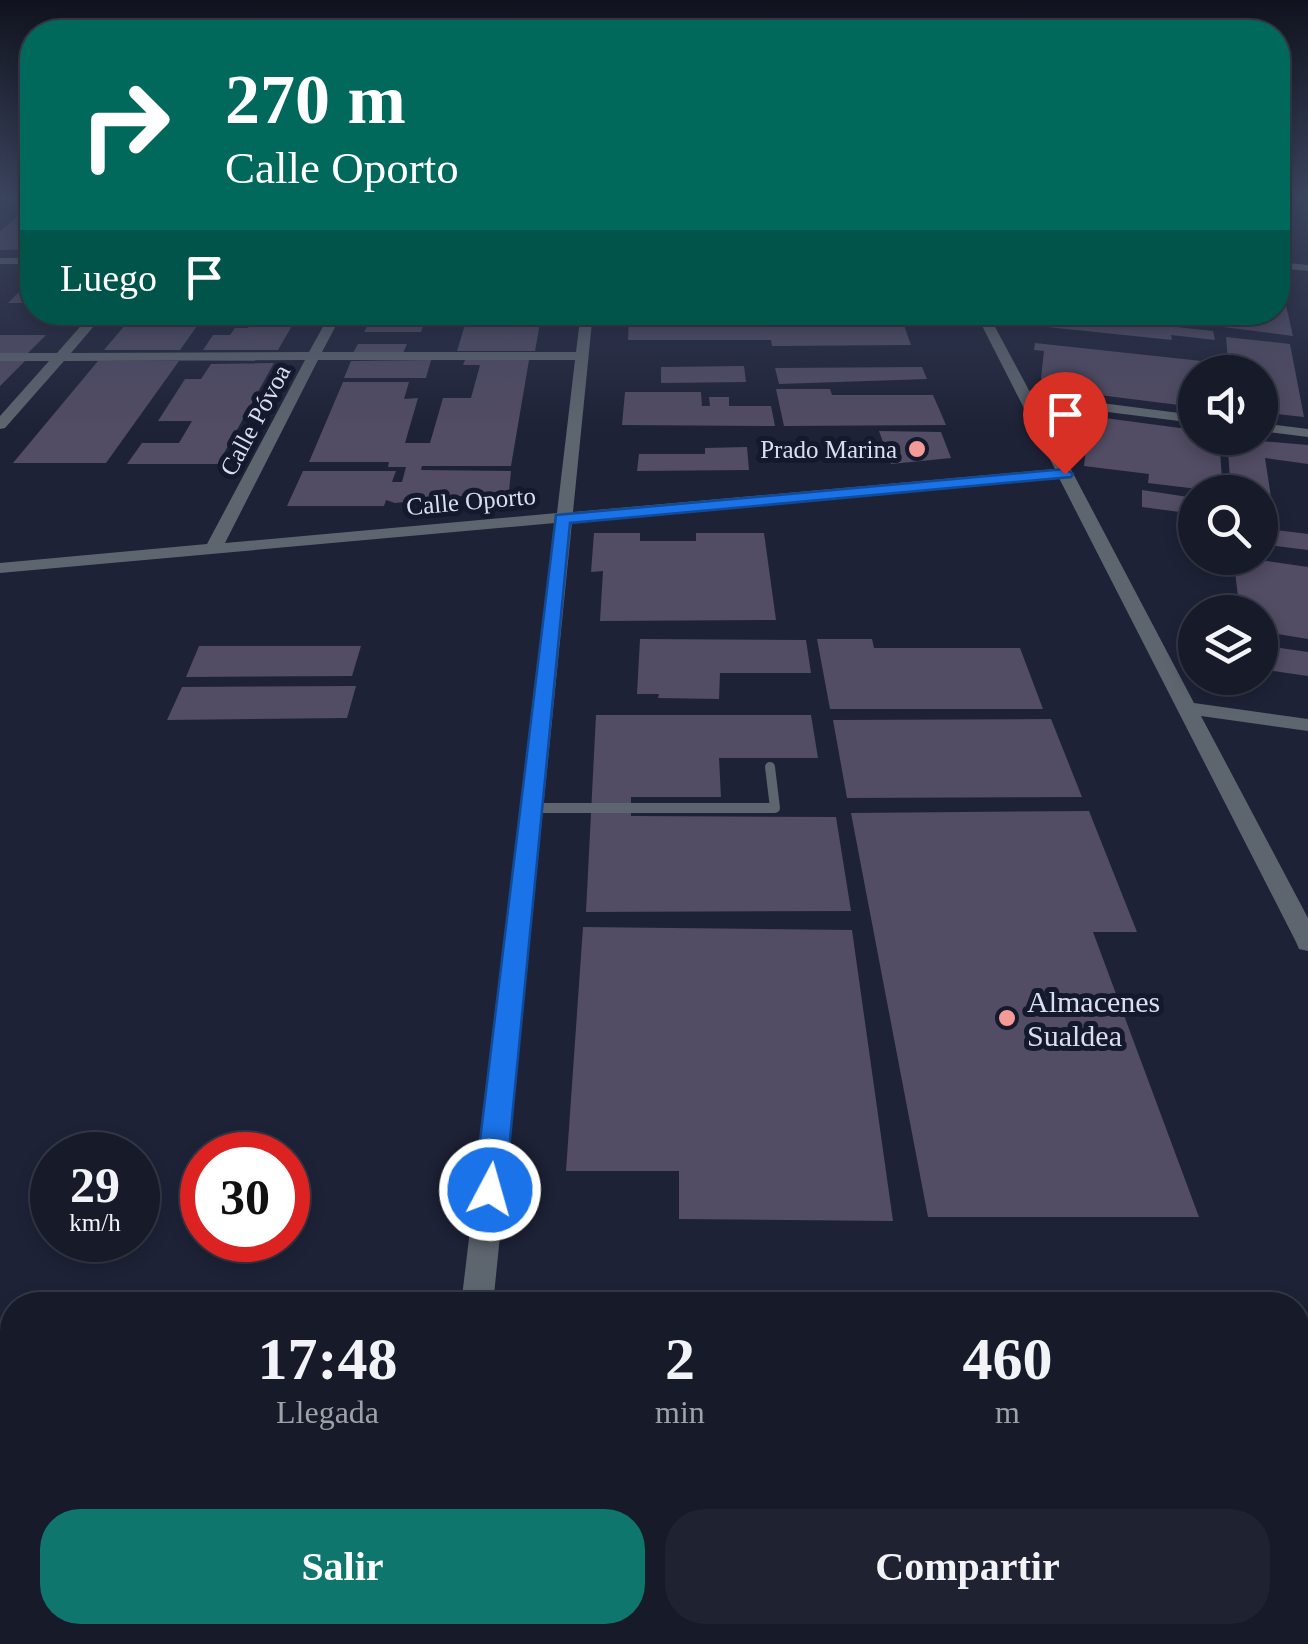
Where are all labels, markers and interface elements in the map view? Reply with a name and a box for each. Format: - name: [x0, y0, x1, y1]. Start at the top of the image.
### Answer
- icon: right: [60, 60, 190, 190]
- text: 270 m: [225, 61, 406, 138]
- text: Calle Oporto: [225, 143, 459, 193]
- icon: arrive: [177, 250, 232, 305]
- text: Luego: [60, 257, 157, 299]
- map controls: [1178, 355, 1278, 695]
- button: sound: [1178, 355, 1278, 455]
- street label: Calle Póvoa: [215, 360, 295, 480]
- pin: [1023, 372, 1108, 475]
- icon: arrive: [1038, 387, 1093, 442]
- place label: Prado Marina: [760, 436, 897, 463]
- marker: Prado Marina: [906, 438, 928, 460]
- button: search: [1178, 475, 1278, 575]
- street label: Calle Oporto: [405, 482, 537, 520]
- button: layers: [1178, 595, 1278, 695]
- place label: Almacenes Sualdea: [1027, 985, 1160, 1052]
- marker: Almacenes Sualdea: [996, 1007, 1018, 1029]
- speed limit sign: 30: [180, 1132, 310, 1262]
- position arrow: [438, 1138, 542, 1242]
- text: 29: [70, 1157, 120, 1213]
- text: km/h: [69, 1209, 121, 1236]
- text: 17:48: [258, 1326, 398, 1392]
- text: 2: [665, 1326, 695, 1392]
- text: 460: [962, 1326, 1052, 1392]
- text: Llegada: [276, 1394, 379, 1430]
- text: min: [655, 1394, 705, 1430]
- text: m: [995, 1394, 1020, 1430]
- button: Salir: [40, 1509, 645, 1624]
- button: Compartir: [665, 1509, 1270, 1624]

